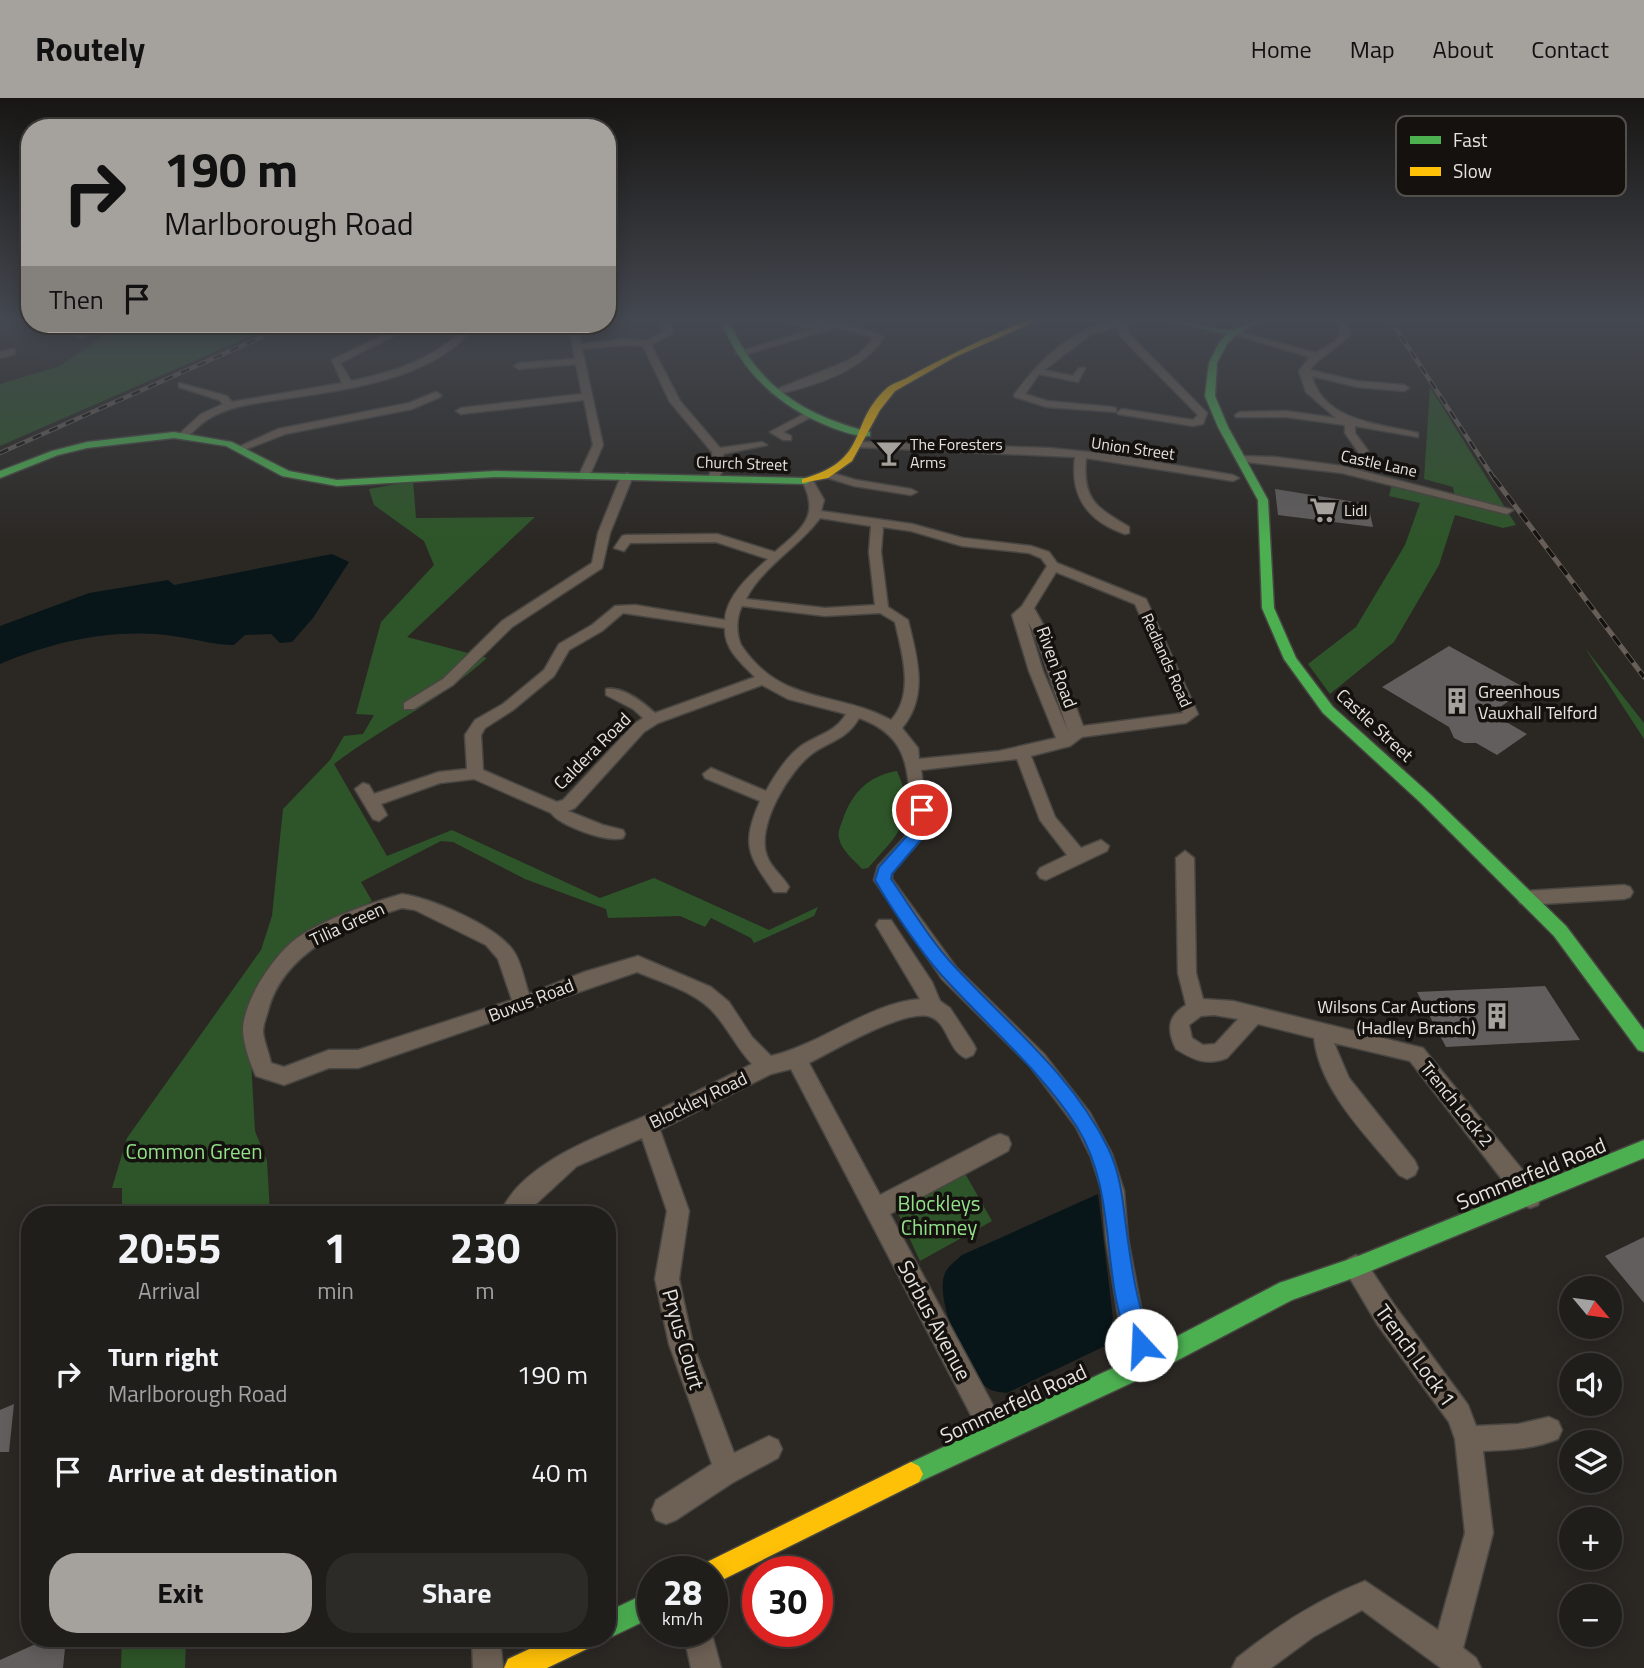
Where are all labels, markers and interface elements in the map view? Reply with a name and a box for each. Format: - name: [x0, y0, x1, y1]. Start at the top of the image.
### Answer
- text: Routely: [35, 24, 145, 74]
- text: Home: [1251, 31, 1312, 67]
- text: Map: [1350, 31, 1395, 67]
- text: About: [1433, 31, 1493, 67]
- text: Contact: [1531, 31, 1609, 67]
- legend: [1396, 116, 1626, 196]
- text: Fast: [1453, 125, 1488, 154]
- text: 190 m: [164, 131, 298, 206]
- icon: right: [49, 147, 140, 238]
- text: Slow: [1453, 156, 1492, 185]
- text: Marlborough Road: [164, 199, 414, 247]
- text: Then: [49, 280, 104, 319]
- icon: arrive: [118, 280, 156, 318]
- street label: Union Street: [1090, 430, 1177, 466]
- place label: The Foresters Arms: [910, 432, 1003, 474]
- bar icon: The Foresters Arms: [874, 438, 904, 468]
- street label: Castle Lane: [1339, 443, 1419, 483]
- street label: Church Street: [696, 449, 789, 477]
- supermarket icon: Lidl: [1308, 495, 1338, 525]
- place label: Lidl: [1344, 498, 1367, 522]
- street label: Redlands Road: [1136, 609, 1198, 711]
- street label: Riven Road: [1030, 622, 1084, 712]
- place label: Greenhous Vauxhall Telford: [1478, 678, 1598, 726]
- street label: Castle Street: [1330, 682, 1420, 768]
- building icon: Greenhous Vauxhall Telford: [1442, 686, 1472, 716]
- street label: Caldera Road: [547, 706, 637, 796]
- pin: [892, 780, 952, 840]
- icon: arrive: [903, 791, 941, 829]
- street label: Tilia Green: [305, 895, 389, 953]
- street label: Buxus Road: [484, 971, 578, 1029]
- place label: Wilsons Car Auctions (Hadley Branch): [1317, 993, 1476, 1041]
- building icon: Wilsons Car Auctions (Hadley Branch): [1482, 1001, 1512, 1031]
- street label: Trench Lock 2: [1414, 1056, 1500, 1152]
- street label: Blockley Road: [644, 1065, 752, 1135]
- street label: Sommerfeld Road: [1451, 1128, 1611, 1218]
- park label: Common Green: [126, 1135, 262, 1167]
- park label: Blockleys Chimney: [897, 1187, 981, 1243]
- text: 20:55: [117, 1215, 222, 1279]
- text: 1: [324, 1215, 347, 1279]
- text: 230: [450, 1215, 520, 1279]
- street label: Sorbus Avenue: [890, 1254, 980, 1386]
- text: Arrival: [138, 1273, 200, 1308]
- text: min: [317, 1273, 354, 1308]
- text: m: [475, 1273, 495, 1308]
- north arrow: [1559, 1276, 1622, 1339]
- map controls: [1559, 1276, 1622, 1647]
- street label: Pryus Court: [654, 1285, 714, 1394]
- street label: Trench Lock 1: [1368, 1297, 1464, 1413]
- position arrow: [1104, 1308, 1178, 1382]
- text: Turn right: [108, 1337, 219, 1376]
- button: sound: [1559, 1353, 1622, 1416]
- icon: right: [49, 1355, 87, 1393]
- text: 190 m: [517, 1355, 588, 1394]
- street label: Sommerfeld Road: [934, 1355, 1092, 1451]
- text: Marlborough Road: [108, 1376, 287, 1411]
- button: layers: [1559, 1430, 1622, 1493]
- icon: arrive: [49, 1453, 87, 1491]
- text: Arrive at destination: [108, 1453, 338, 1492]
- text: 40 m: [531, 1453, 588, 1492]
- button: +: [1559, 1507, 1622, 1570]
- button: Exit: [49, 1553, 312, 1633]
- button: Share: [326, 1553, 588, 1633]
- speed limit sign: 30: [742, 1556, 833, 1647]
- text: 28: [663, 1565, 702, 1619]
- button: −: [1559, 1584, 1622, 1647]
- text: km/h: [662, 1605, 703, 1632]

